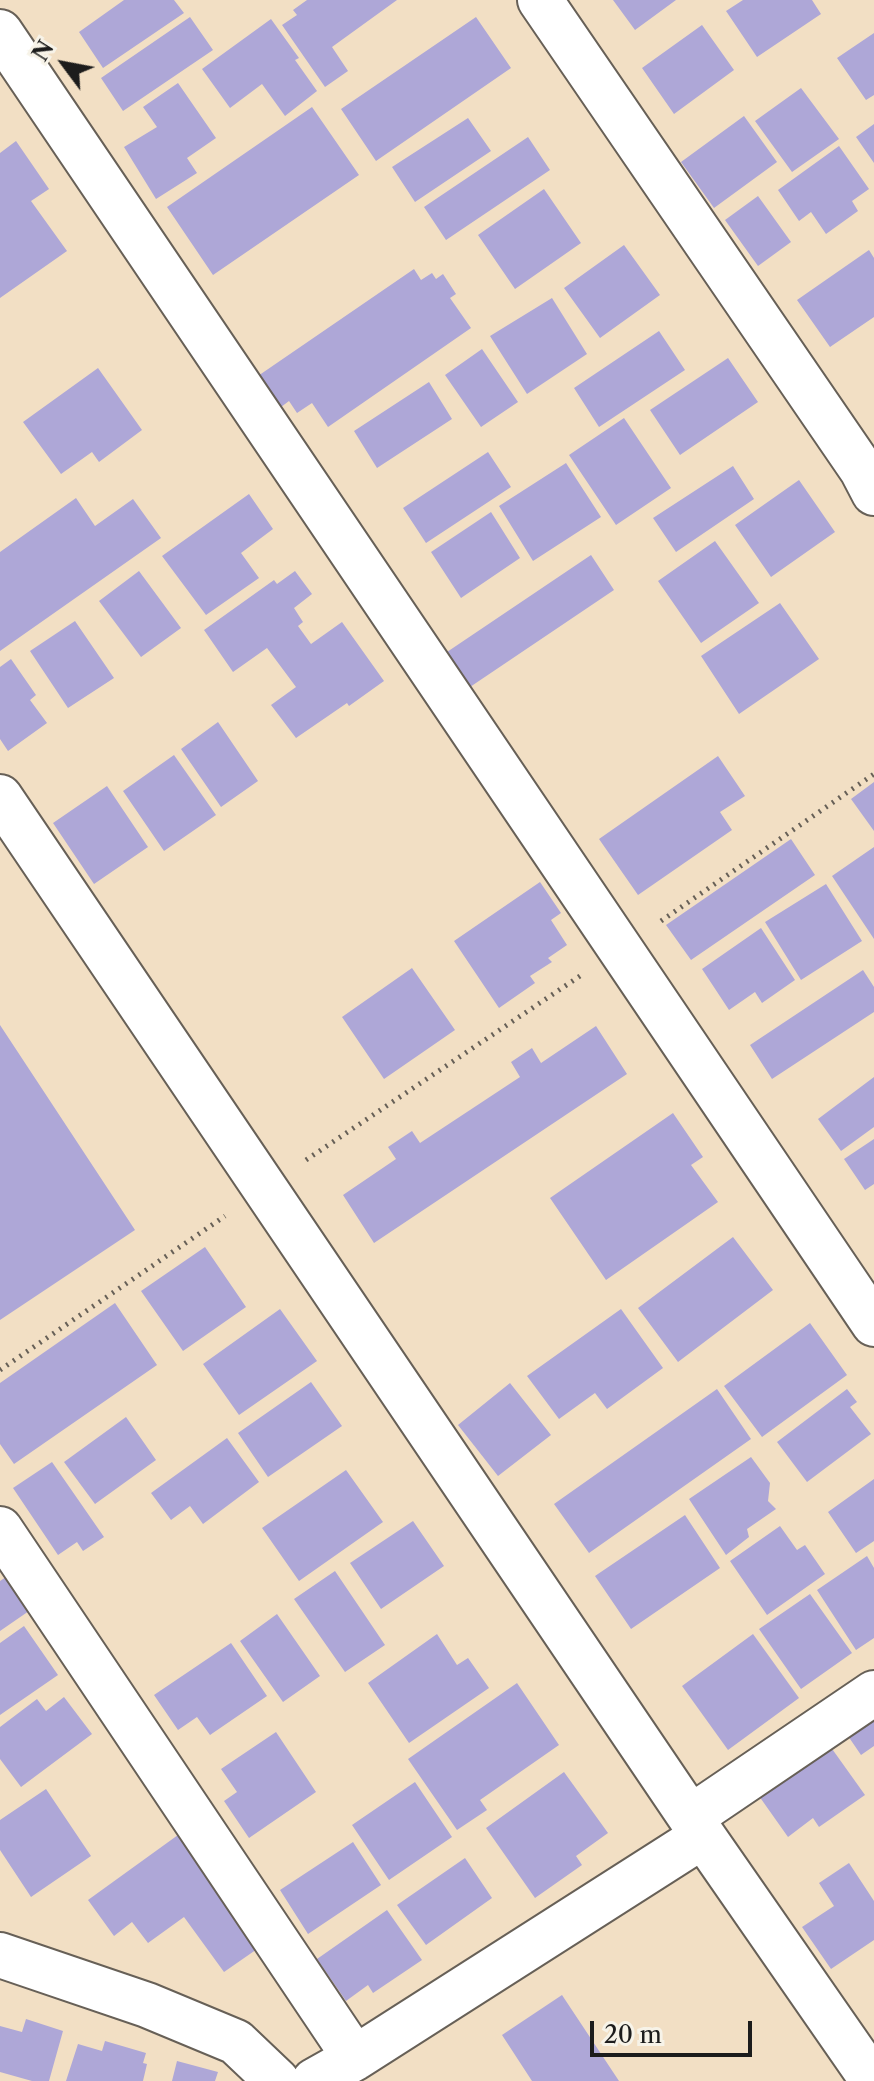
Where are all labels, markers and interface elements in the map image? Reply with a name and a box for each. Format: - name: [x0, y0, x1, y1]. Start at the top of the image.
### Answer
- north arrow: [24, 24, 104, 104]
- text: N: [27, 36, 60, 66]
- scale bar: [594, 2005, 756, 2055]
- text: 20 m: [604, 2020, 662, 2049]

